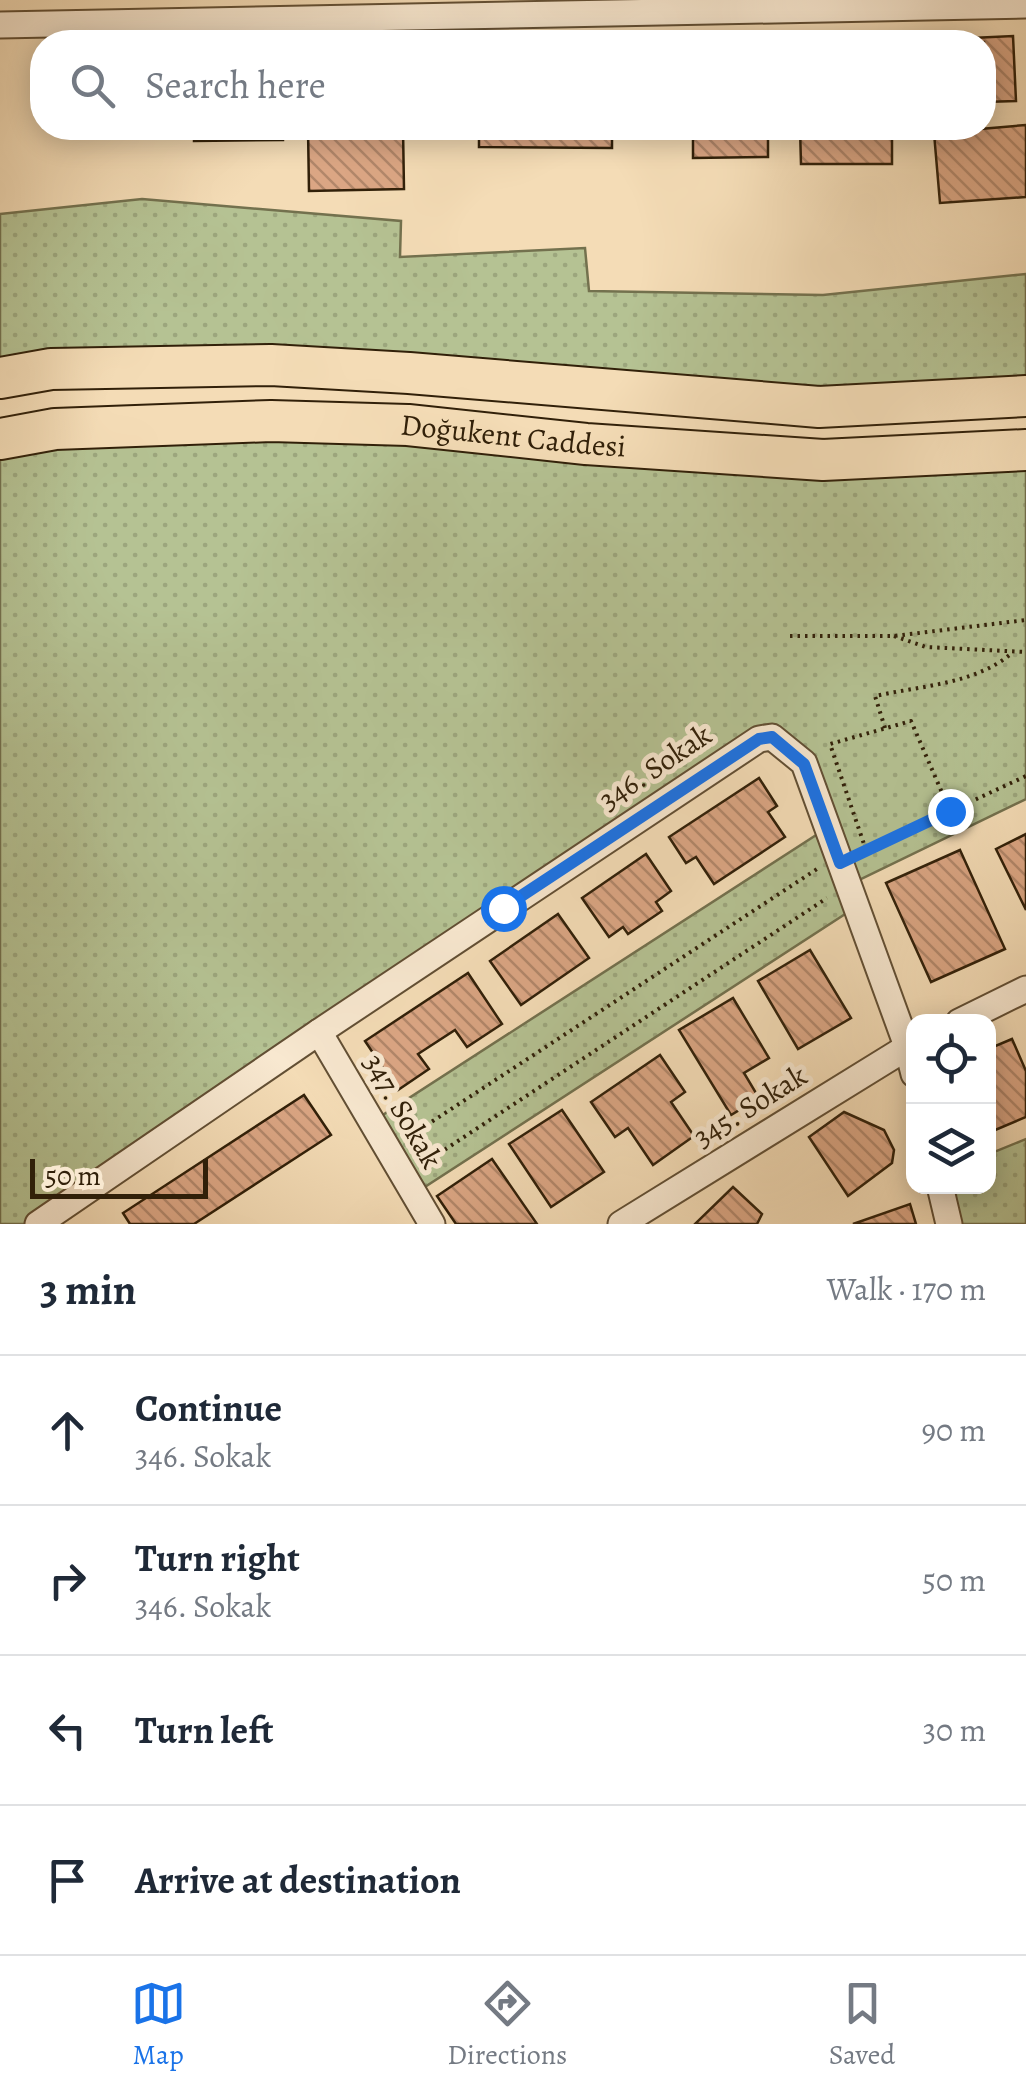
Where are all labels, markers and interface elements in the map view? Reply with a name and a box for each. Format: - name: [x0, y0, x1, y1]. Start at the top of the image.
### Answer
- search box: [30, 30, 996, 140]
- icon: search: [65, 58, 120, 113]
- text: Search here: [145, 59, 326, 111]
- street label: Doğukent Caddesi: [399, 404, 627, 467]
- street label: 346. Sokak: [591, 715, 719, 819]
- route end: [928, 789, 974, 835]
- route start: [481, 886, 527, 932]
- map controls: [906, 1014, 996, 1194]
- button: locate: [906, 1014, 996, 1104]
- street label: 347. Sokak: [354, 1046, 452, 1176]
- street label: 345. Sokak: [686, 1055, 814, 1157]
- button: layers: [906, 1104, 996, 1194]
- scale bar: [30, 1154, 208, 1198]
- text: 50 m: [45, 1157, 101, 1195]
- text: 3 min: [40, 1261, 136, 1318]
- text: Walk · 170 m: [827, 1267, 986, 1311]
- text: Continue: [135, 1382, 282, 1434]
- icon: ahead: [40, 1403, 95, 1458]
- text: 90 m: [921, 1408, 986, 1452]
- text: 346. Sokak: [135, 1434, 271, 1478]
- text: Turn right: [135, 1532, 300, 1584]
- icon: right: [40, 1553, 95, 1608]
- text: 50 m: [922, 1558, 986, 1602]
- text: 346. Sokak: [135, 1584, 271, 1628]
- icon: left: [40, 1703, 95, 1758]
- text: Turn left: [135, 1704, 274, 1756]
- text: 30 m: [923, 1708, 986, 1752]
- icon: arrive: [40, 1853, 95, 1908]
- text: Arrive at destination: [135, 1854, 461, 1906]
- tab: Map: [131, 1976, 186, 2074]
- tab: Directions: [447, 1976, 567, 2074]
- tab: Saved: [829, 1976, 895, 2074]

